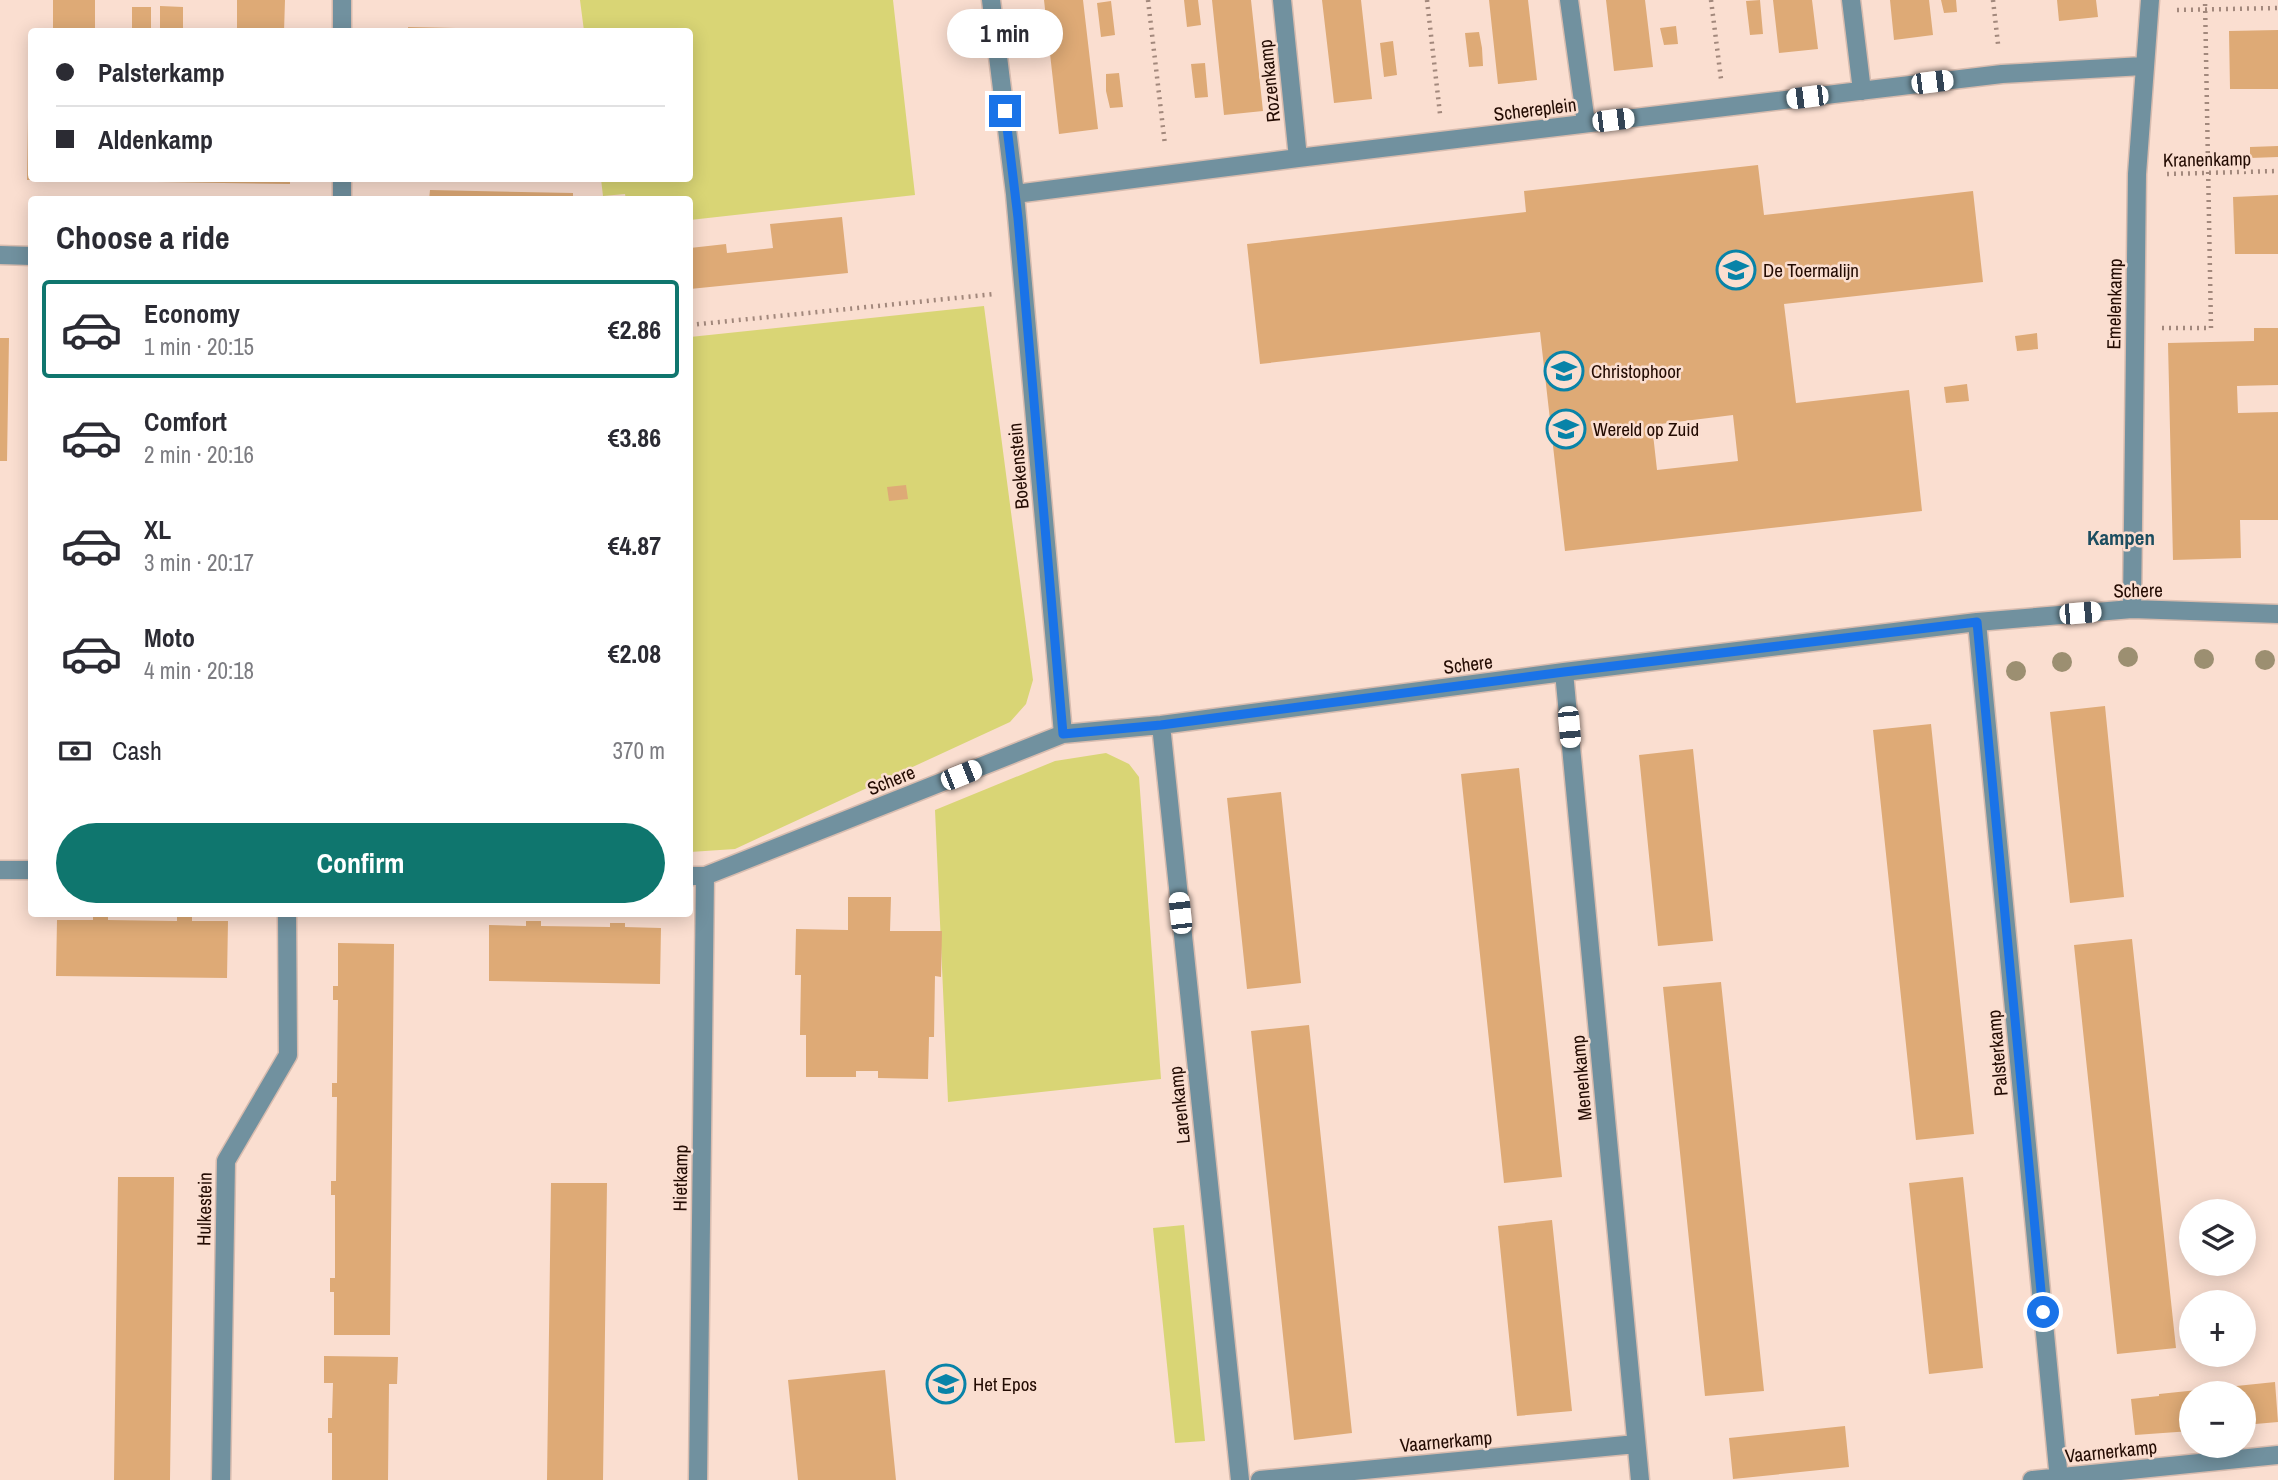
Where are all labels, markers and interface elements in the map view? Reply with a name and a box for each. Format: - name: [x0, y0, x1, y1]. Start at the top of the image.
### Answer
- callout: 1 min: [947, 10, 1063, 58]
- text: 1 min: [980, 18, 1030, 49]
- street label: Rozenkamp: [1252, 38, 1286, 124]
- text: Palsterkamp: [98, 55, 225, 90]
- car: [1910, 69, 1955, 95]
- car: [1785, 84, 1830, 110]
- street label: Schereplein: [1492, 91, 1578, 127]
- route end: [989, 95, 1021, 127]
- car: [1591, 107, 1636, 133]
- text: Aldenkamp: [98, 122, 213, 157]
- street label: Kranenkamp: [2163, 145, 2251, 173]
- text: Choose a ride: [56, 216, 230, 259]
- school or university icon: De Toermalijn: [1715, 249, 1757, 291]
- place label: De Toermalijn: [1763, 257, 1859, 283]
- street label: Emelenkamp: [2100, 258, 2128, 350]
- text: Economy: [144, 296, 240, 331]
- icon: car: [60, 298, 123, 361]
- text: €2.86: [608, 312, 661, 347]
- text: 1 min · 20:15: [144, 331, 254, 362]
- school or university icon: Christophoor: [1543, 350, 1585, 392]
- place label: Christophoor: [1591, 358, 1682, 384]
- text: Comfort: [144, 404, 227, 439]
- icon: car: [60, 406, 123, 469]
- school or university icon: Wereld op Zuid: [1545, 408, 1587, 450]
- place label: Wereld op Zuid: [1593, 416, 1699, 442]
- text: €3.86: [608, 420, 661, 455]
- street label: Boekenstein: [1001, 422, 1035, 510]
- text: 2 min · 20:16: [144, 439, 254, 470]
- text: XL: [144, 512, 171, 547]
- icon: car: [60, 514, 123, 577]
- district label: Kampen: [2087, 523, 2155, 552]
- text: €4.87: [608, 528, 661, 563]
- text: 3 min · 20:17: [144, 547, 254, 578]
- street label: Schere: [2113, 577, 2163, 603]
- car: [2059, 601, 2102, 625]
- text: Moto: [144, 620, 195, 655]
- icon: car: [60, 622, 123, 685]
- text: €2.08: [608, 636, 661, 671]
- street label: Schere: [1442, 648, 1494, 680]
- text: 4 min · 20:18: [144, 655, 254, 686]
- car: [1557, 705, 1582, 749]
- icon: cash: [56, 732, 94, 770]
- text: Cash: [112, 733, 162, 768]
- text: 370 m: [613, 735, 665, 766]
- car: [938, 757, 985, 793]
- street label: Schere: [863, 759, 919, 801]
- button: Confirm: [56, 823, 665, 903]
- car: [1168, 891, 1193, 935]
- street label: Palsterkamp: [1980, 1009, 2014, 1097]
- street label: Menenkamp: [1564, 1034, 1598, 1122]
- street label: Larenkamp: [1162, 1065, 1196, 1145]
- street label: Hietkamp: [666, 1144, 694, 1212]
- street label: Hulkestein: [190, 1172, 218, 1246]
- map controls: [2179, 1199, 2256, 1458]
- button: layers: [2179, 1199, 2256, 1276]
- button: +: [2179, 1290, 2256, 1367]
- route start: [2027, 1296, 2059, 1328]
- school or university icon: Het Epos: [925, 1363, 967, 1405]
- place label: Het Epos: [973, 1371, 1037, 1397]
- button: −: [2179, 1381, 2256, 1458]
- street label: Vaarnerkamp: [1399, 1424, 1493, 1458]
- street label: Vaarnerkamp: [2064, 1433, 2158, 1469]

